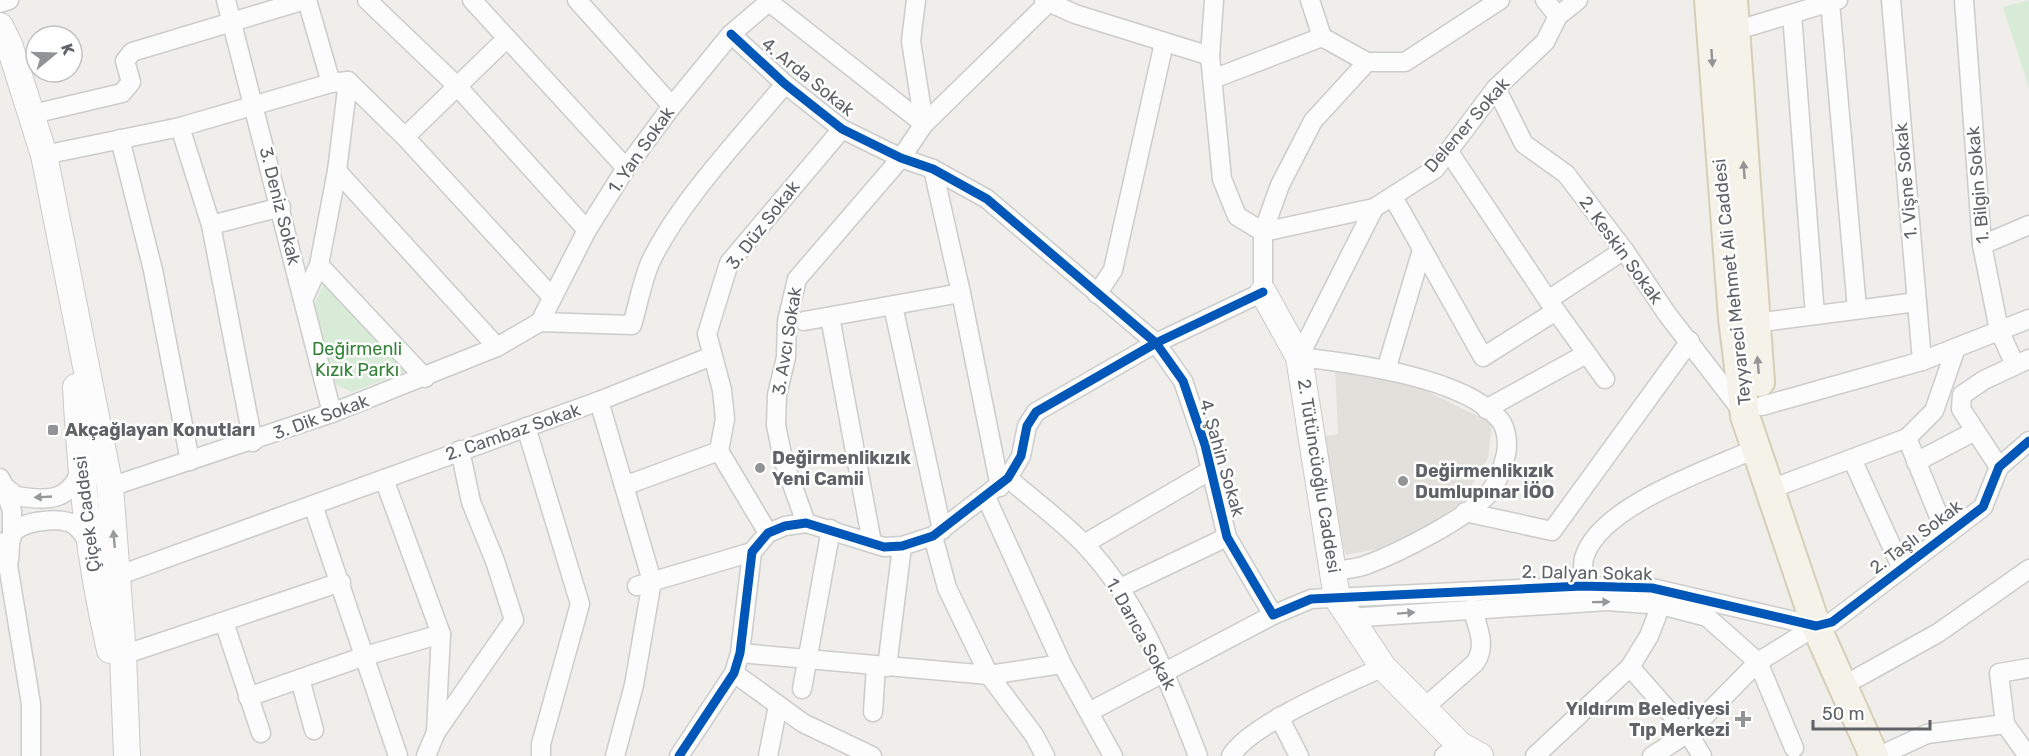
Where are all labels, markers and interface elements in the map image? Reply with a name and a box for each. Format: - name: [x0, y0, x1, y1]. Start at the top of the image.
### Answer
- north arrow: [24, 24, 84, 84]
- street label: 4. Arda Sokak: [757, 33, 859, 122]
- text: K: [57, 41, 79, 58]
- one-way arrow: [1707, 49, 1717, 68]
- street label: Delener Sokak: [1420, 72, 1515, 177]
- street label: 1. Yan Sokak: [603, 102, 679, 198]
- street label: 1. Vişne Sokak: [1890, 121, 1922, 240]
- street label: 1. Bilgin Sokak: [1962, 125, 1994, 245]
- street label: 3. Deniz Sokak: [255, 145, 305, 268]
- street label: Teyyareci Mehmet Ali Caddesi: [1708, 158, 1756, 406]
- one-way arrow: [1739, 161, 1748, 180]
- street label: 3. Düz Sokak: [722, 176, 805, 274]
- street label: 2. Keskin Sokak: [1575, 192, 1668, 309]
- street label: 3. Avcı Sokak: [768, 285, 806, 397]
- park label: Değirmenli Kızık Parkı: [312, 338, 402, 381]
- one-way arrow: [1754, 355, 1763, 374]
- street label: 2. Tütüncüoğlu Caddesi: [1293, 377, 1345, 575]
- street label: 3. Dik Sokak: [270, 389, 372, 444]
- street label: 4. Şahin Sokak: [1195, 397, 1250, 520]
- street label: 2. Cambaz Sokak: [443, 398, 584, 465]
- place label: Akçağlayan Konutları: [65, 419, 256, 441]
- marker: Akçağlayan Konutları: [46, 423, 60, 437]
- place label: Değirmenlikızık Yeni Camii: [772, 447, 911, 490]
- street label: Çiçek Caddesi: [69, 455, 105, 573]
- place label: Değirmenlikızık Dumlupınar İÖO: [1415, 460, 1554, 503]
- marker: Değirmenlikızık Yeni Camii: [753, 461, 767, 475]
- marker: Değirmenlikızık Dumlupınar İÖO: [1396, 474, 1410, 488]
- one-way arrow: [33, 493, 52, 502]
- street label: 2. Taşlı Sokak: [1865, 495, 1967, 579]
- one-way arrow: [109, 529, 119, 548]
- street label: 2. Dalyan Sokak: [1521, 561, 1653, 585]
- street label: 1. Darıca Sokak: [1101, 574, 1181, 694]
- one-way arrow: [1591, 597, 1610, 607]
- one-way arrow: [1397, 608, 1416, 618]
- scale bar: [1813, 693, 1930, 731]
- place label: Yıldırım Belediyesi Tıp Merkezi: [1566, 698, 1730, 741]
- text: 50 m: [1822, 703, 1865, 725]
- marker: Yıldırım Belediyesi Tıp Merkezi: [1734, 710, 1752, 728]

